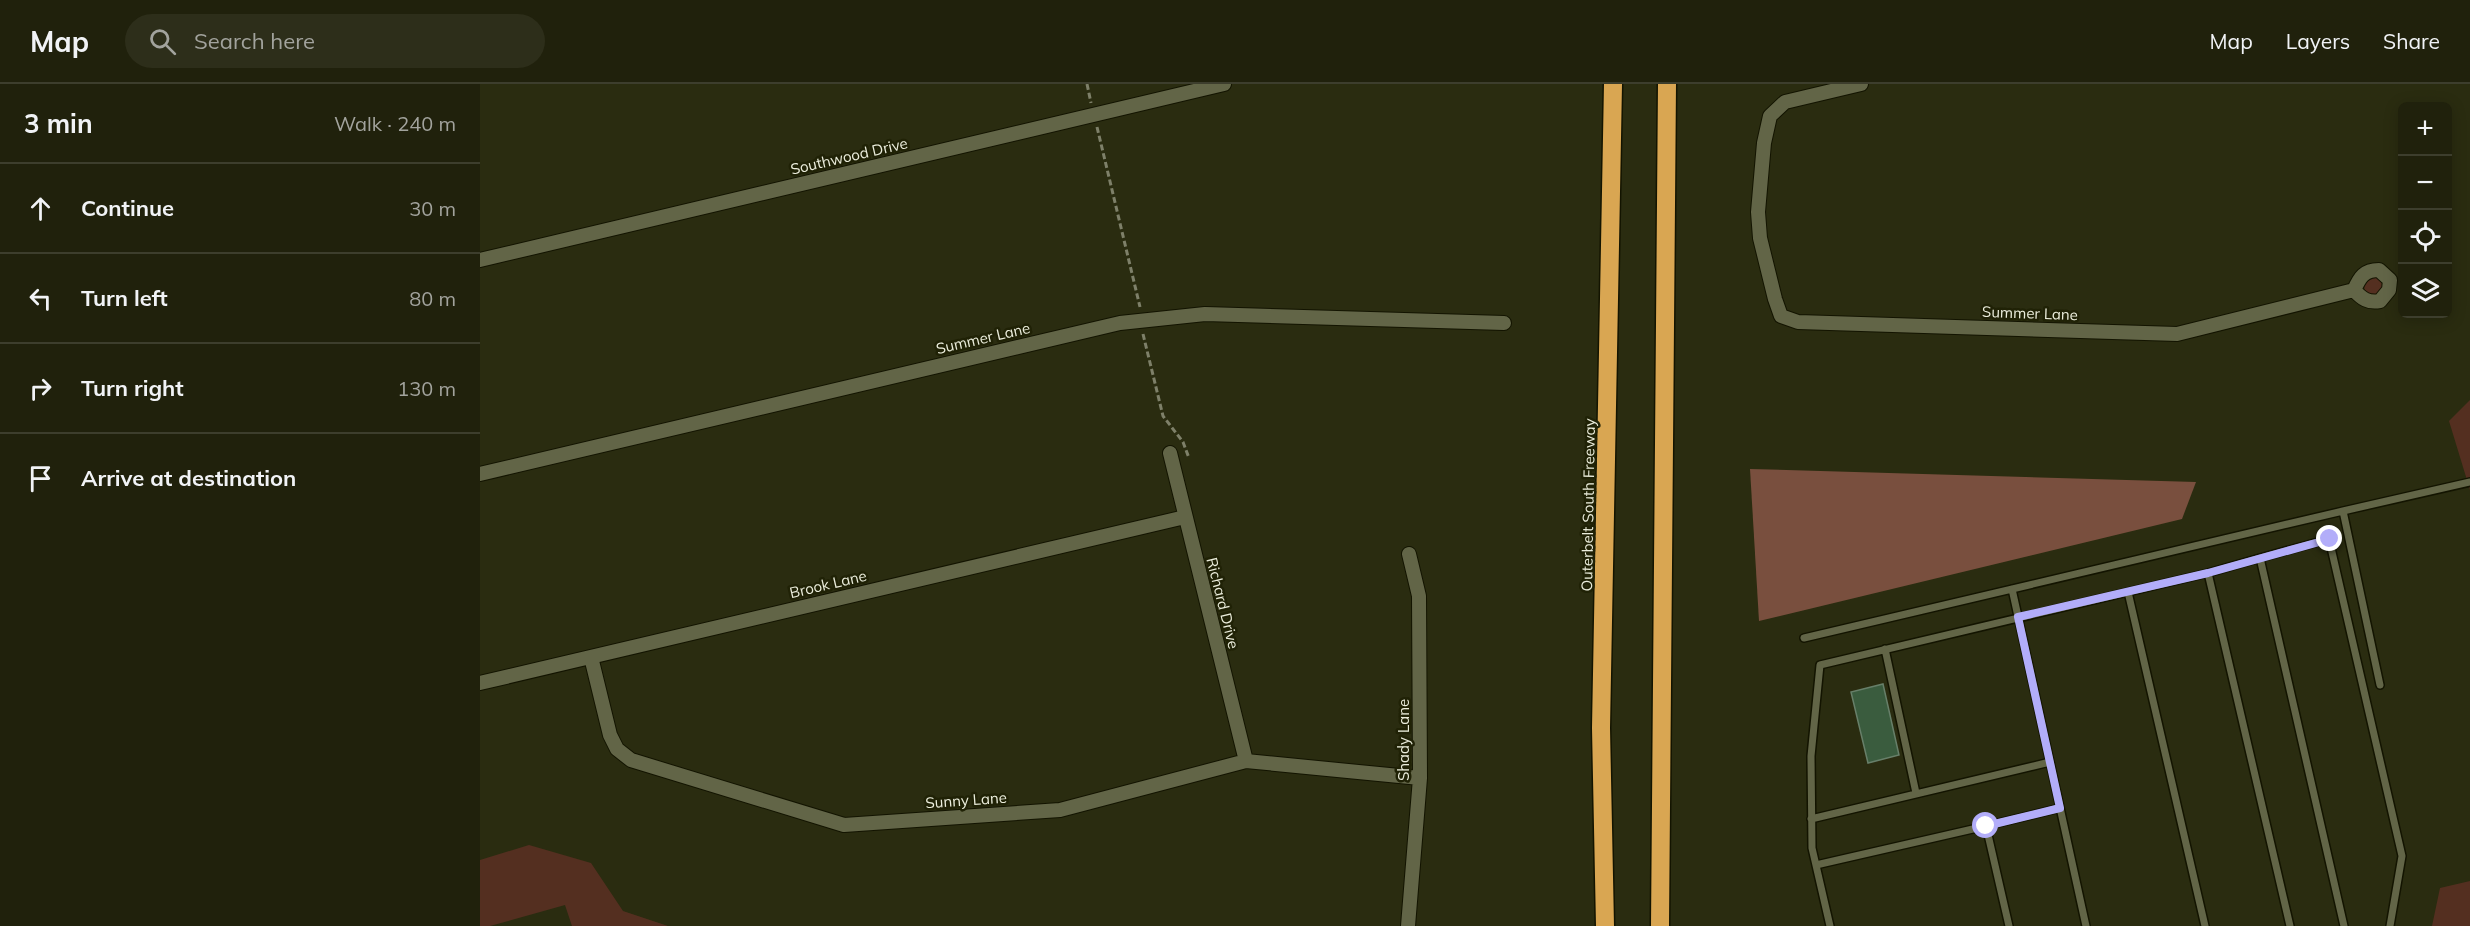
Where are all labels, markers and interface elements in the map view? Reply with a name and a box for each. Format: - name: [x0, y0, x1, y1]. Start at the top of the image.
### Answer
- search box: [125, 14, 545, 68]
- text: Map: [30, 24, 89, 59]
- icon: search: [146, 25, 179, 58]
- text: Search here: [194, 27, 315, 55]
- text: Map: [2210, 28, 2253, 54]
- text: Layers: [2286, 28, 2350, 54]
- text: Share: [2383, 28, 2440, 54]
- map controls: [2398, 102, 2452, 318]
- button: +: [2398, 102, 2452, 156]
- text: 3 min: [24, 107, 93, 140]
- text: Walk · 240 m: [334, 111, 456, 136]
- street label: Southwood Drive: [789, 133, 909, 179]
- button: −: [2398, 156, 2452, 210]
- icon: ahead: [24, 192, 57, 225]
- text: Continue: [81, 194, 174, 222]
- text: 30 m: [409, 196, 456, 221]
- button: locate: [2398, 210, 2452, 264]
- button: layers: [2398, 264, 2452, 318]
- icon: left: [24, 282, 57, 315]
- text: Turn left: [81, 284, 168, 312]
- text: 80 m: [409, 286, 456, 311]
- street label: Summer Lane: [1982, 302, 2078, 324]
- street label: Summer Lane: [934, 318, 1032, 358]
- icon: right: [24, 372, 57, 405]
- text: Turn right: [81, 374, 184, 402]
- text: 130 m: [397, 376, 456, 401]
- street label: Outerbelt South Freeway: [1577, 418, 1599, 592]
- icon: arrive: [24, 462, 57, 495]
- text: Arrive at destination: [81, 464, 296, 492]
- route end: [2316, 525, 2342, 551]
- street label: Richard Drive: [1202, 555, 1244, 651]
- street label: Brook Lane: [788, 566, 868, 602]
- street label: Shady Lane: [1394, 699, 1413, 781]
- street label: Sunny Lane: [925, 788, 1007, 812]
- route start: [1972, 812, 1998, 838]

